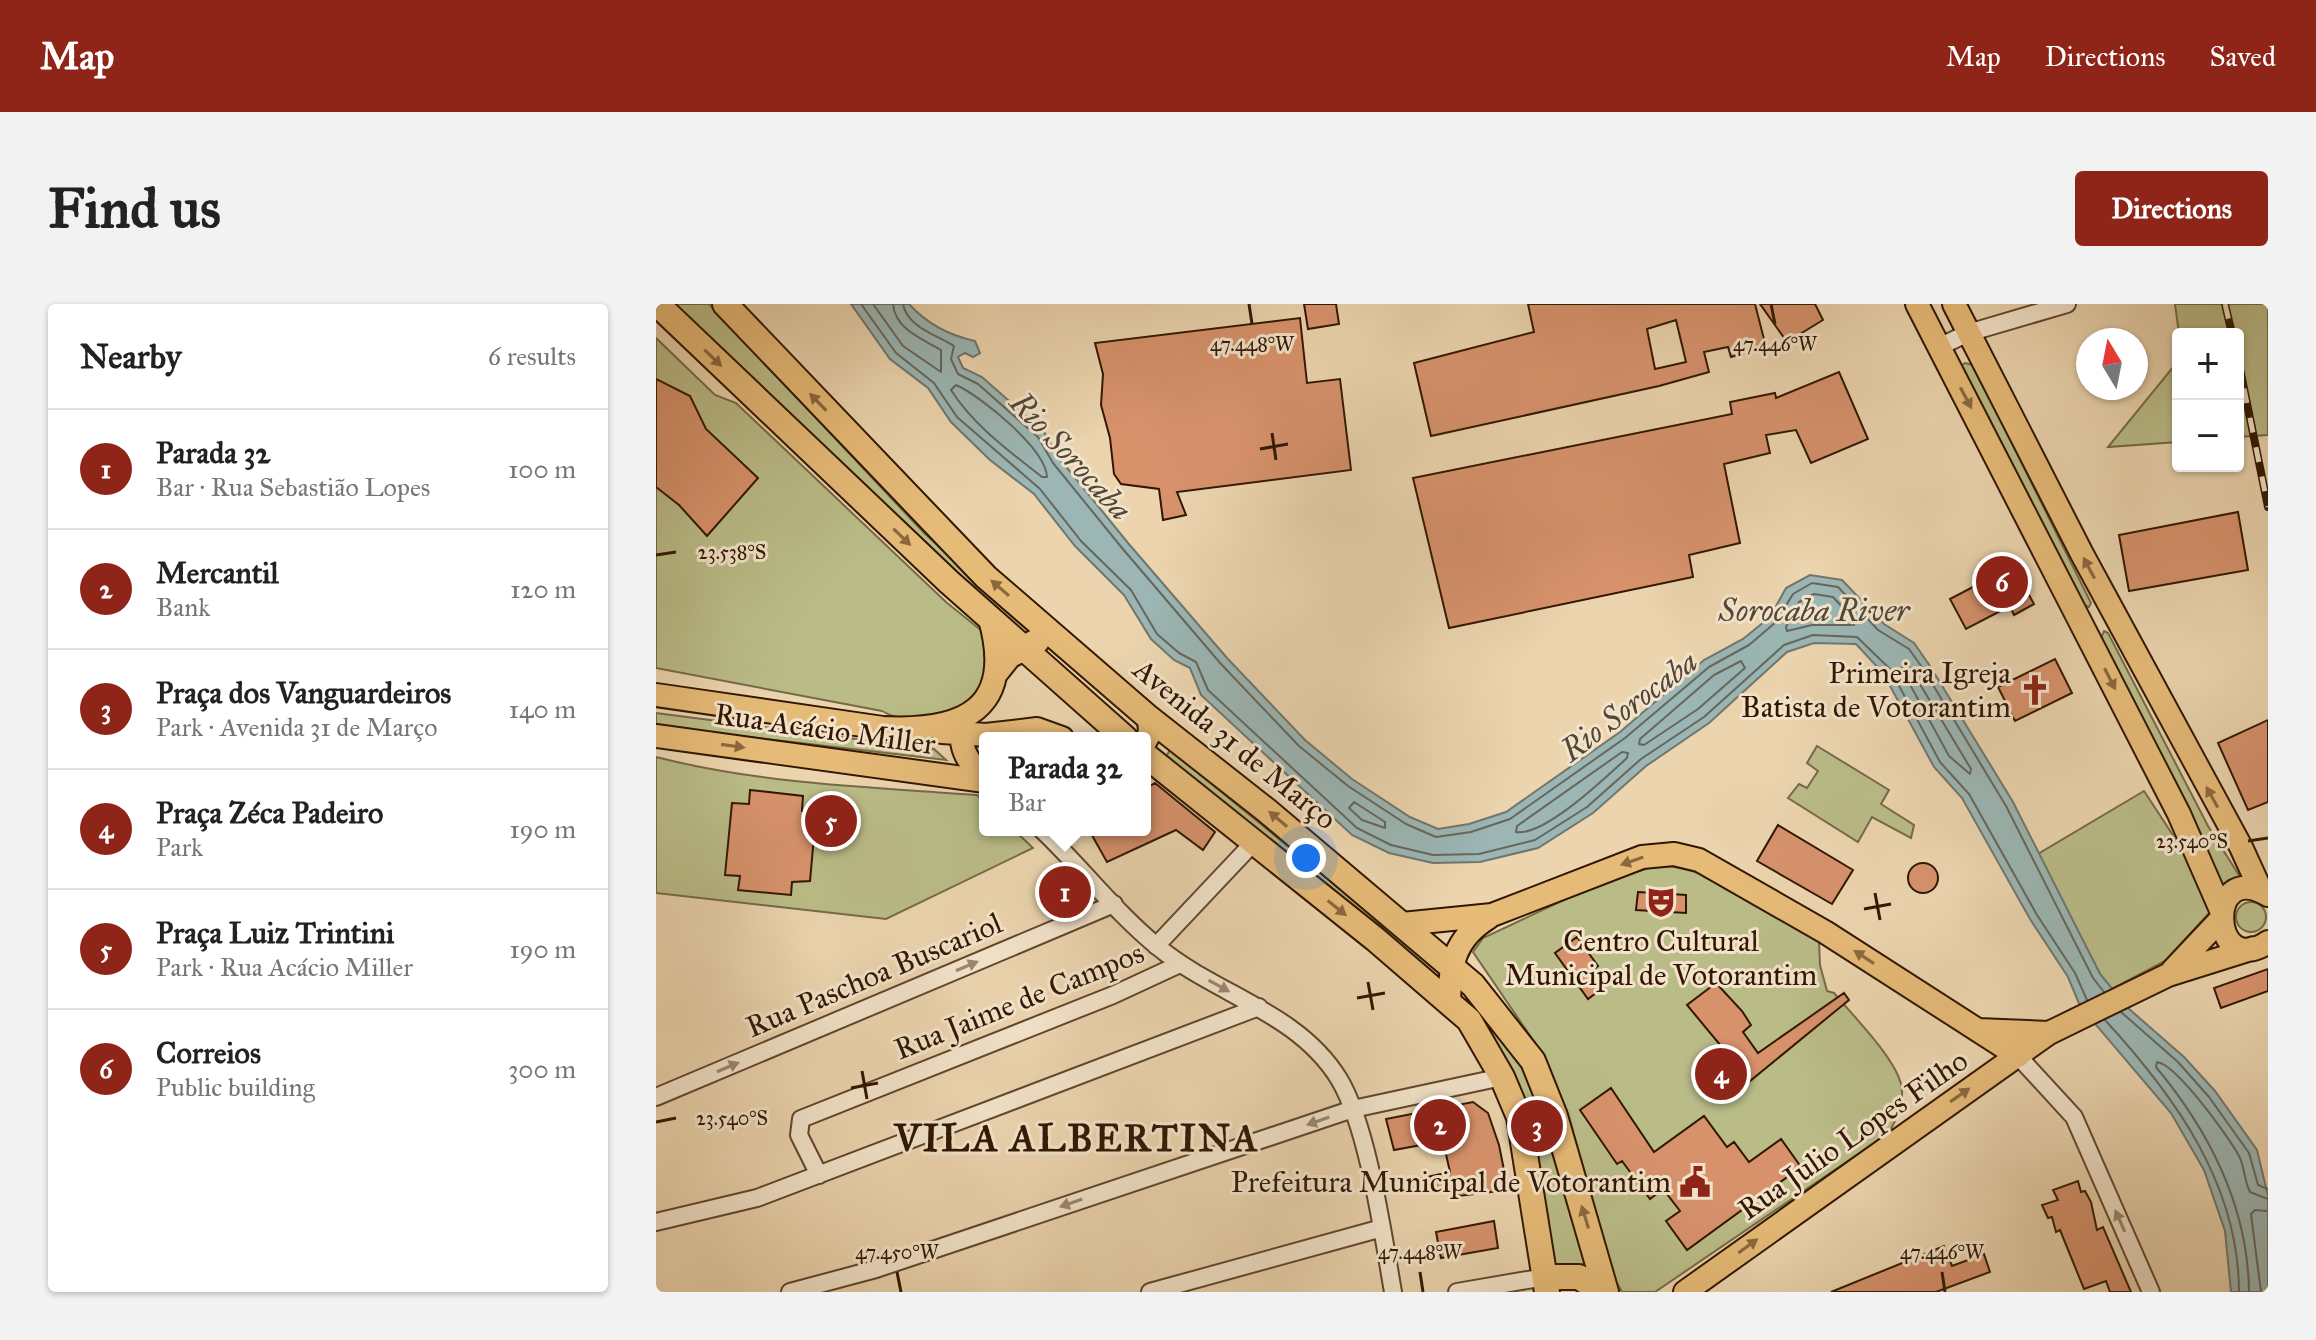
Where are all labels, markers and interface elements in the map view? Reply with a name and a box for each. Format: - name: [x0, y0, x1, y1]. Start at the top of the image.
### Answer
- text: Map: [40, 33, 114, 79]
- text: Map: [1946, 39, 2001, 74]
- text: Directions: [2045, 39, 2166, 74]
- text: Saved: [2210, 39, 2276, 74]
- button: Directions: [2075, 171, 2268, 246]
- text: Find us: [48, 174, 221, 242]
- north arrow: [2076, 328, 2148, 400]
- map controls: [2172, 328, 2244, 472]
- button: +: [2172, 328, 2244, 400]
- text: 47.448°W: [1210, 332, 1295, 356]
- text: 47.446°W: [1733, 332, 1818, 356]
- text: Nearby: [80, 336, 182, 377]
- text: 6 results: [488, 340, 576, 372]
- one-way arrow: [704, 349, 723, 367]
- water label: Rio Sorocaba: [1001, 383, 1140, 528]
- one-way arrow: [1960, 386, 1973, 409]
- one-way arrow: [810, 393, 828, 412]
- button: −: [2172, 400, 2244, 472]
- text: Parada 32: [156, 435, 270, 471]
- text: 1: [101, 453, 111, 485]
- text: 100 m: [508, 453, 576, 485]
- text: Bar · Rua Sebastião Lopes: [156, 471, 430, 503]
- one-way arrow: [892, 528, 911, 546]
- text: 23.538°S: [698, 540, 766, 564]
- pin: 6: [1976, 552, 2028, 612]
- text: Mercantil: [156, 555, 279, 591]
- one-way arrow: [2083, 557, 2097, 579]
- text: 2: [100, 573, 112, 605]
- text: 120 m: [510, 573, 576, 605]
- one-way arrow: [990, 580, 1010, 597]
- text: Bank: [156, 591, 210, 623]
- water label: Sorocaba River: [1718, 591, 1911, 630]
- water label: Rio Sorocaba: [1552, 642, 1705, 771]
- street label: Avenida 31 de Março: [1125, 650, 1344, 837]
- place label: Primeira Igreja Batista de Votorantim: [1741, 655, 2011, 725]
- one-way arrow: [2103, 668, 2116, 691]
- church icon: Primeira Igreja Batista de Votorantim: [2018, 673, 2052, 707]
- text: Praça dos Vanguardeiros: [156, 675, 451, 711]
- text: 3: [101, 693, 111, 725]
- text: 140 m: [509, 693, 576, 725]
- street label: Rua Acácio Miller: [712, 696, 939, 762]
- text: Park · Avenida 31 de Março: [156, 711, 438, 743]
- popup: [979, 732, 1151, 836]
- one-way arrow: [721, 740, 746, 753]
- text: Parada 32: [1008, 750, 1122, 786]
- text: Bar: [1008, 786, 1046, 818]
- one-way arrow: [2206, 786, 2220, 808]
- pin: 5: [805, 791, 857, 851]
- text: Praça Zéca Padeiro: [156, 795, 383, 831]
- one-way arrow: [1268, 811, 1288, 828]
- text: 4: [99, 813, 113, 845]
- text: 190 m: [509, 813, 576, 845]
- text: 23.540°S: [2156, 829, 2228, 853]
- text: Park: [156, 831, 203, 863]
- your location: [1286, 838, 1326, 878]
- one-way arrow: [1620, 855, 1644, 868]
- pin: 1: [1039, 862, 1091, 922]
- theatre icon: Centro Cultural Municipal de Votorantim: [1644, 885, 1678, 919]
- one-way arrow: [1327, 899, 1347, 916]
- street label: Rua Paschoa Buscariol: [741, 904, 1008, 1045]
- text: Praça Luiz Trintini: [156, 915, 394, 951]
- place label: Centro Cultural Municipal de Votorantim: [1505, 923, 1817, 993]
- text: 5: [100, 933, 112, 965]
- text: 190 m: [509, 933, 576, 965]
- street label: Rua Jaime de Campos: [889, 934, 1149, 1068]
- one-way arrow: [1853, 950, 1875, 965]
- text: Park · Rua Acácio Miller: [156, 951, 413, 983]
- one-way arrow: [956, 959, 980, 972]
- one-way arrow: [1208, 978, 1230, 992]
- text: Correios: [156, 1035, 261, 1071]
- street label: Rua Julio Lopes Filho: [1731, 1042, 1975, 1228]
- pin: 4: [1695, 1044, 1747, 1104]
- text: 6: [99, 1053, 113, 1085]
- text: 300 m: [508, 1053, 576, 1085]
- one-way arrow: [716, 1061, 740, 1074]
- text: Public building: [156, 1071, 315, 1103]
- one-way arrow: [1950, 1088, 1971, 1104]
- pin: 2: [1414, 1095, 1466, 1155]
- pin: 3: [1511, 1096, 1563, 1156]
- text: 23.540°S: [696, 1106, 768, 1130]
- district label: VILA ALBERTINA: [893, 1115, 1260, 1161]
- one-way arrow: [1306, 1115, 1330, 1127]
- place label: Prefeitura Municipal de Votorantim: [1231, 1164, 1671, 1200]
- public building icon: Prefeitura Municipal de Votorantim: [1678, 1165, 1712, 1199]
- one-way arrow: [1059, 1198, 1083, 1210]
- one-way arrow: [1578, 1204, 1591, 1228]
- one-way arrow: [2113, 1209, 2127, 1232]
- one-way arrow: [1738, 1239, 1759, 1254]
- text: 47.450°W: [855, 1240, 940, 1264]
- text: 47.448°W: [1378, 1240, 1463, 1264]
- text: 47.446°W: [1900, 1240, 1985, 1264]

